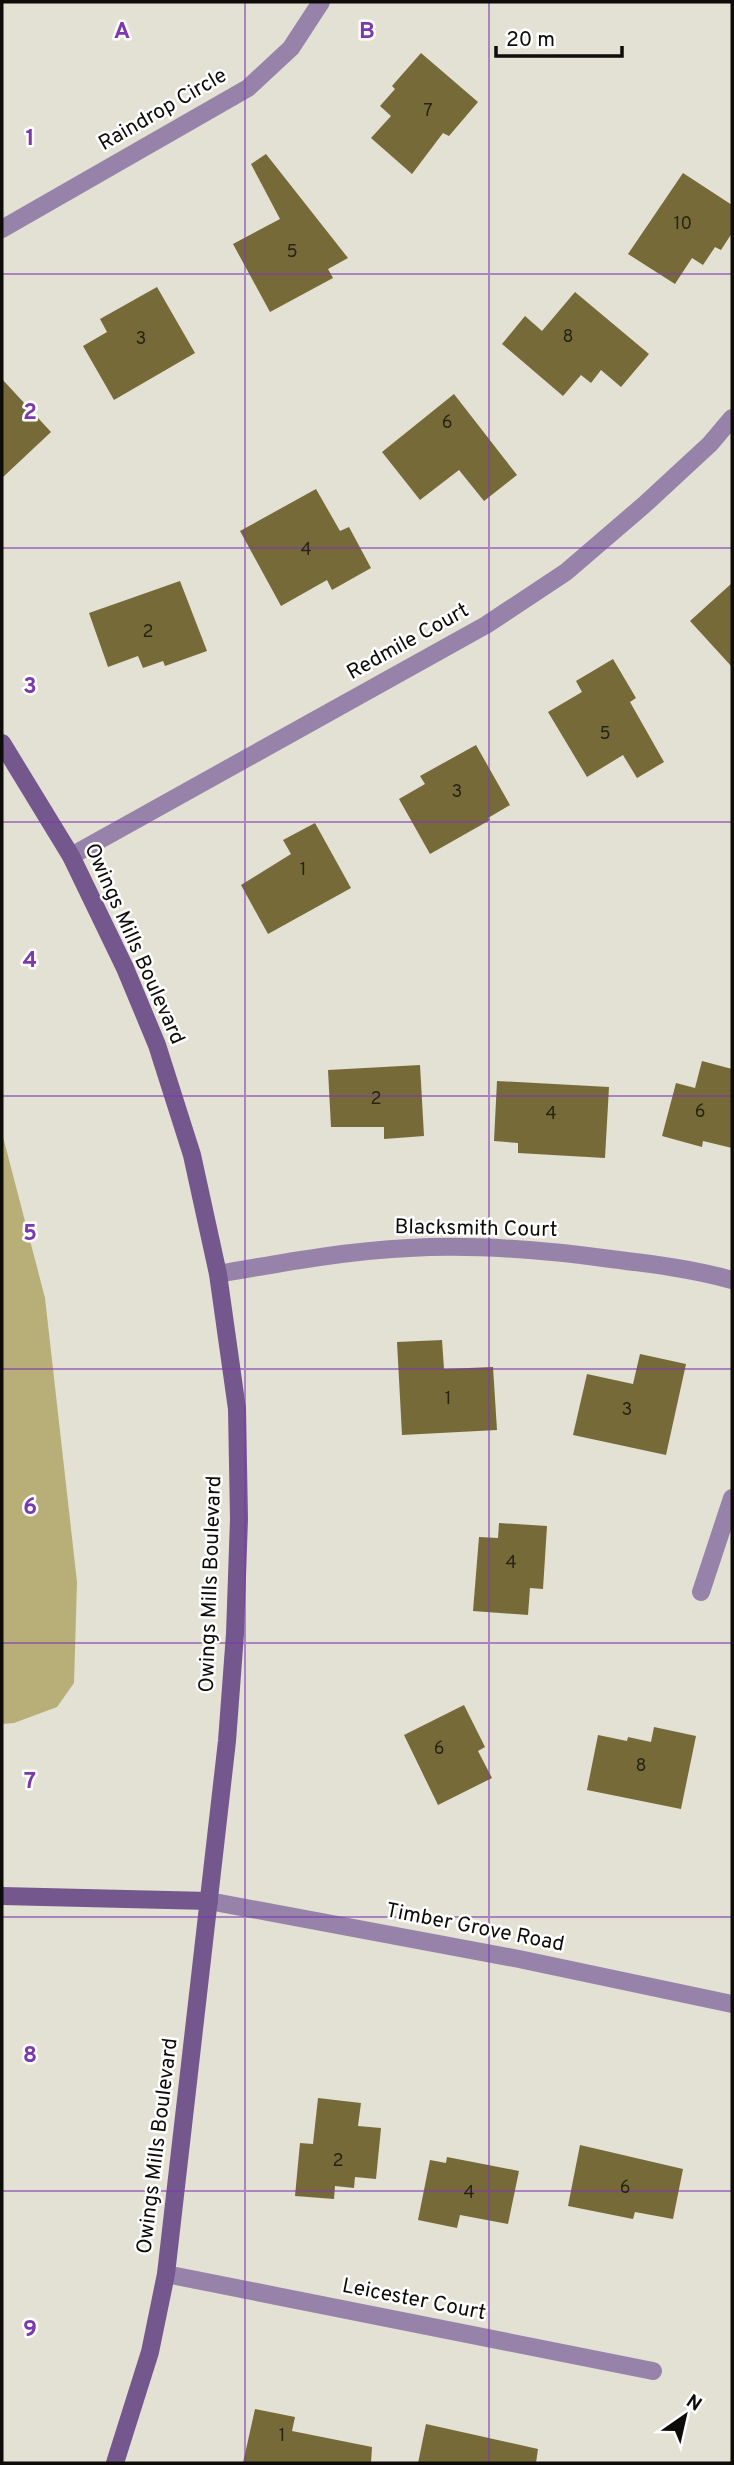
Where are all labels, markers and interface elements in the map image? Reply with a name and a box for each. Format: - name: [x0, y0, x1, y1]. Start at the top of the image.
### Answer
- scale bar: [496, 14, 622, 58]
- text: A: [114, 18, 130, 47]
- text: B: [359, 18, 375, 47]
- text: 20 m: [506, 27, 555, 54]
- street label: Raindrop Circle: [94, 62, 232, 158]
- house number: 7: [423, 100, 433, 123]
- text: 1: [25, 125, 35, 154]
- house number: 10: [674, 213, 692, 236]
- house number: 5: [286, 241, 298, 264]
- house number: 8: [563, 326, 574, 349]
- house number: 3: [136, 328, 146, 351]
- text: 2: [23, 399, 37, 428]
- house number: 6: [442, 412, 452, 435]
- house number: 4: [300, 539, 312, 562]
- street label: Redmile Court: [342, 597, 474, 687]
- house number: 2: [142, 621, 154, 644]
- text: 3: [23, 673, 37, 702]
- house number: 5: [599, 723, 611, 746]
- house number: 3: [452, 781, 462, 804]
- street label: Owings Mills Boulevard: [77, 839, 191, 1049]
- house number: 1: [300, 859, 306, 882]
- text: 4: [23, 947, 37, 976]
- house number: 2: [370, 1088, 382, 1111]
- house number: 6: [695, 1101, 705, 1124]
- house number: 4: [545, 1103, 557, 1126]
- street label: Blacksmith Court: [394, 1214, 558, 1244]
- text: 5: [23, 1220, 37, 1249]
- house number: 1: [445, 1388, 451, 1411]
- house number: 3: [622, 1399, 632, 1422]
- street label: Owings Mills Boulevard: [194, 1475, 228, 1693]
- text: 6: [23, 1494, 37, 1523]
- house number: 4: [505, 1552, 517, 1575]
- house number: 6: [434, 1738, 444, 1761]
- house number: 8: [636, 1755, 647, 1778]
- text: 7: [24, 1768, 36, 1797]
- street label: Timber Grove Road: [383, 1897, 567, 1959]
- street label: Owings Mills Boulevard: [131, 2037, 185, 2255]
- text: 8: [23, 2042, 37, 2071]
- house number: 2: [332, 2150, 344, 2173]
- house number: 6: [620, 2177, 630, 2200]
- house number: 4: [463, 2182, 475, 2205]
- street label: Leicester Court: [340, 2273, 488, 2327]
- text: 9: [23, 2316, 37, 2345]
- north arrow: [650, 2381, 720, 2451]
- text: N: [681, 2390, 706, 2417]
- house number: 1: [279, 2425, 285, 2448]

